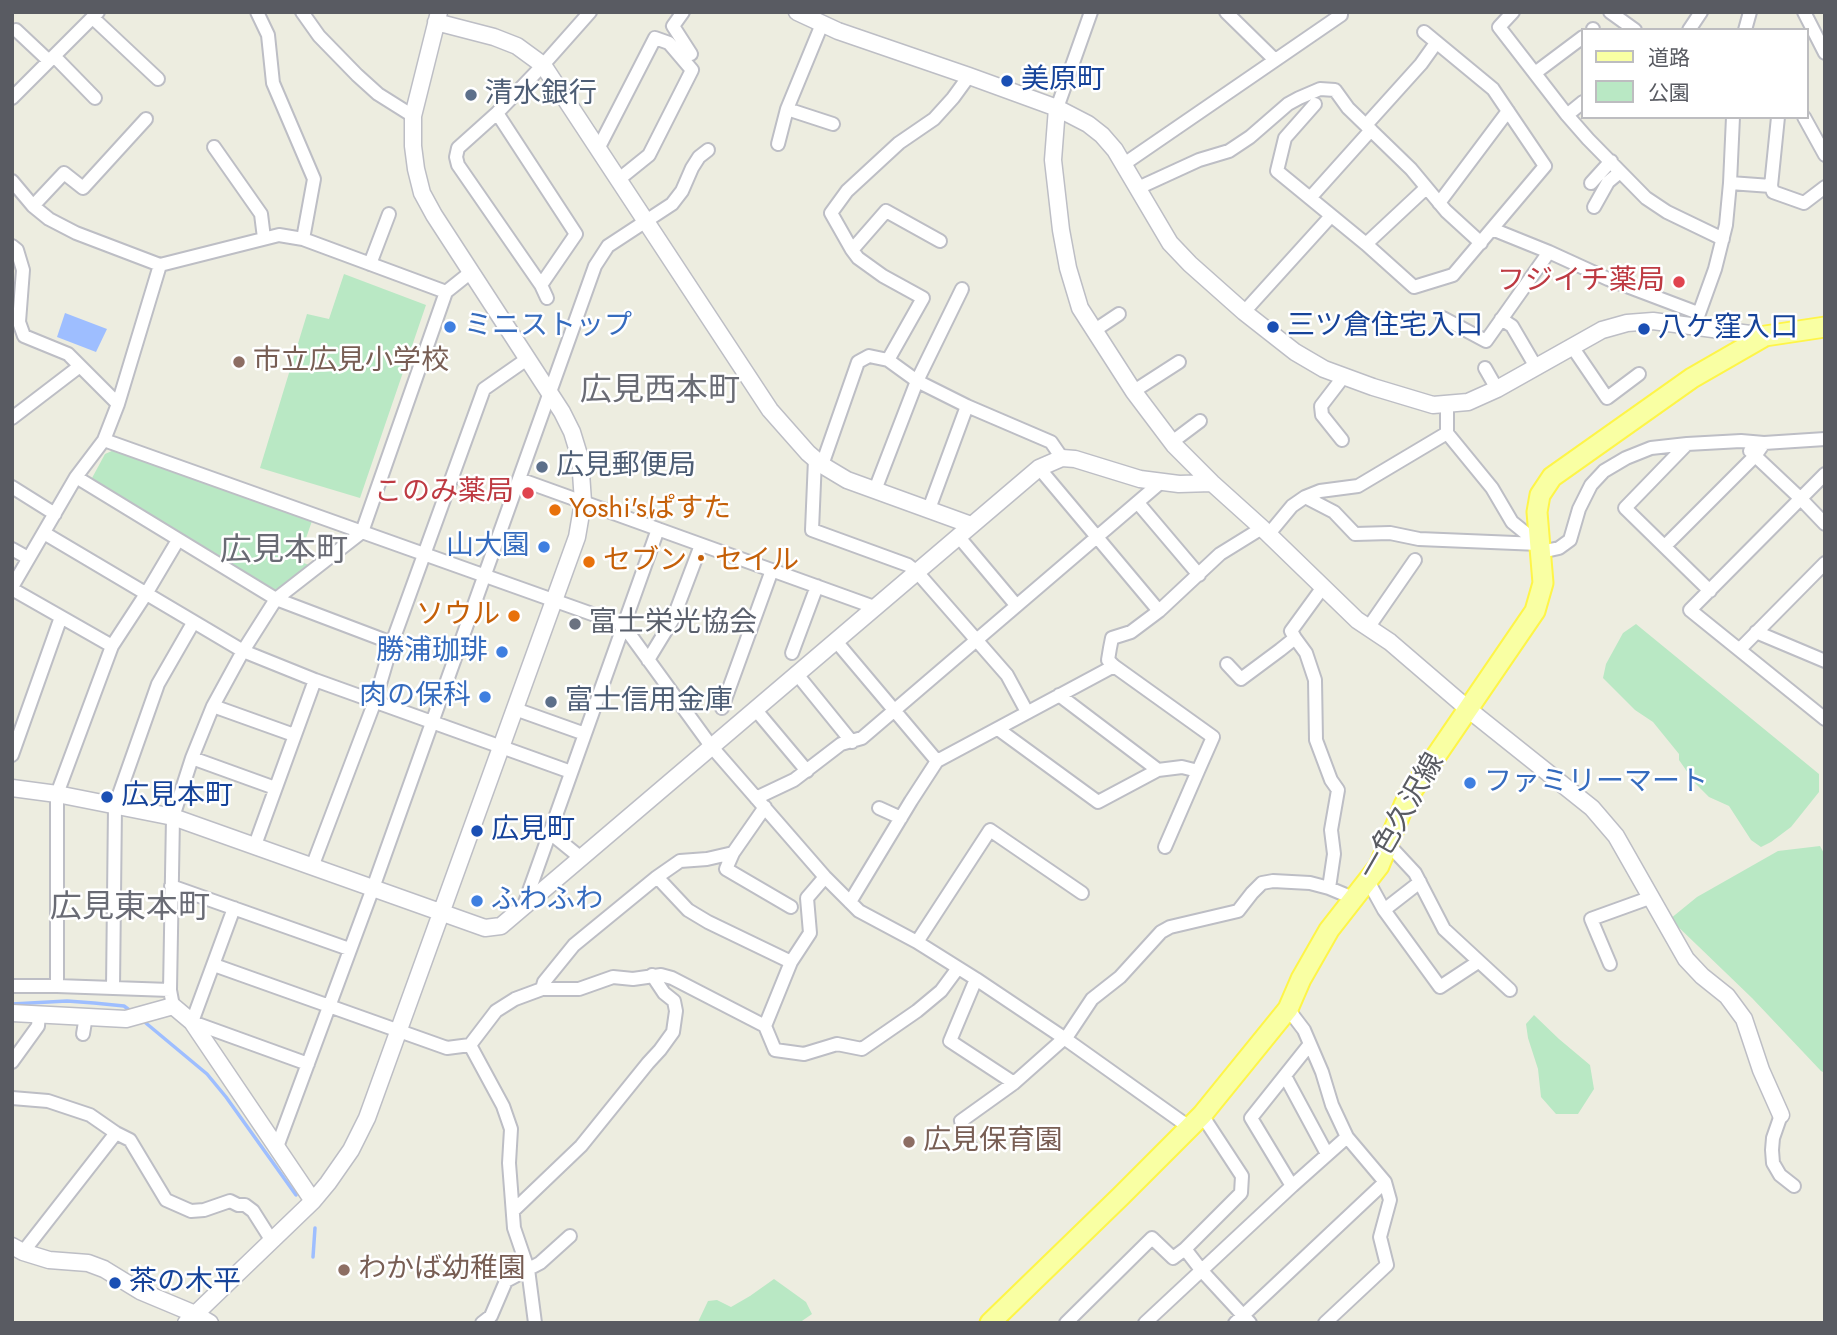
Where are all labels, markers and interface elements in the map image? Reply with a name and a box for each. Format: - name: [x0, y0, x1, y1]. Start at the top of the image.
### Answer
- legend: [1582, 28, 1809, 119]
- text: 道路: [1648, 43, 1690, 73]
- place label: 美原町: [1021, 64, 1105, 98]
- marker: 美原町: [999, 73, 1015, 89]
- place label: 清水銀行: [485, 78, 597, 112]
- text: 公園: [1648, 78, 1690, 108]
- marker: 清水銀行: [463, 87, 479, 103]
- place label: フジイチ薬局: [1497, 265, 1665, 299]
- marker: フジイチ薬局: [1671, 274, 1687, 290]
- place label: ミニストップ: [464, 310, 632, 344]
- place label: 三ツ倉住宅入口: [1287, 310, 1483, 344]
- place label: 八ケ窪入口: [1658, 312, 1798, 346]
- marker: ミニストップ: [442, 319, 458, 335]
- marker: 三ツ倉住宅入口: [1265, 319, 1281, 335]
- marker: 八ケ窪入口: [1636, 321, 1652, 337]
- place label: 市立広見小学校: [253, 345, 449, 379]
- marker: 市立広見小学校: [231, 354, 247, 370]
- district label: 広見西本町: [580, 373, 740, 411]
- place label: 広見郵便局: [556, 450, 696, 484]
- marker: 広見郵便局: [534, 459, 550, 475]
- place label: このみ薬局: [374, 476, 514, 510]
- marker: このみ薬局: [520, 485, 536, 501]
- place label: Yoshi'sぱすた: [569, 493, 731, 527]
- marker: Yoshi'sぱすた: [547, 502, 563, 518]
- place label: 山大園: [446, 530, 530, 564]
- district label: 広見本町: [220, 533, 348, 571]
- marker: 山大園: [536, 539, 552, 555]
- place label: セブン・セイル: [603, 545, 799, 579]
- marker: セブン・セイル: [581, 554, 597, 570]
- place label: ソウル: [416, 599, 500, 633]
- place label: 富士栄光協会: [589, 607, 757, 641]
- marker: ソウル: [506, 608, 522, 624]
- marker: 富士栄光協会: [567, 616, 583, 632]
- place label: 勝浦珈琲: [376, 635, 488, 669]
- marker: 勝浦珈琲: [494, 644, 510, 660]
- place label: 肉の保科: [359, 680, 471, 714]
- place label: 富士信用金庫: [565, 685, 733, 719]
- marker: 肉の保科: [477, 689, 493, 705]
- marker: 富士信用金庫: [543, 694, 559, 710]
- street label: 一色久沢線: [1353, 748, 1453, 886]
- place label: ファミリーマート: [1484, 766, 1708, 800]
- marker: ファミリーマート: [1462, 775, 1478, 791]
- place label: 広見本町: [121, 780, 233, 814]
- marker: 広見本町: [99, 789, 115, 805]
- place label: 広見町: [491, 814, 575, 848]
- marker: 広見町: [469, 823, 485, 839]
- place label: ふわふわ: [491, 884, 603, 918]
- district label: 広見東本町: [50, 890, 210, 928]
- marker: ふわふわ: [469, 893, 485, 909]
- place label: 広見保育園: [923, 1125, 1063, 1159]
- marker: 広見保育園: [901, 1134, 917, 1150]
- place label: わかば幼稚園: [358, 1253, 526, 1287]
- marker: わかば幼稚園: [336, 1262, 352, 1278]
- place label: 茶の木平: [129, 1266, 241, 1300]
- marker: 茶の木平: [107, 1275, 123, 1291]

